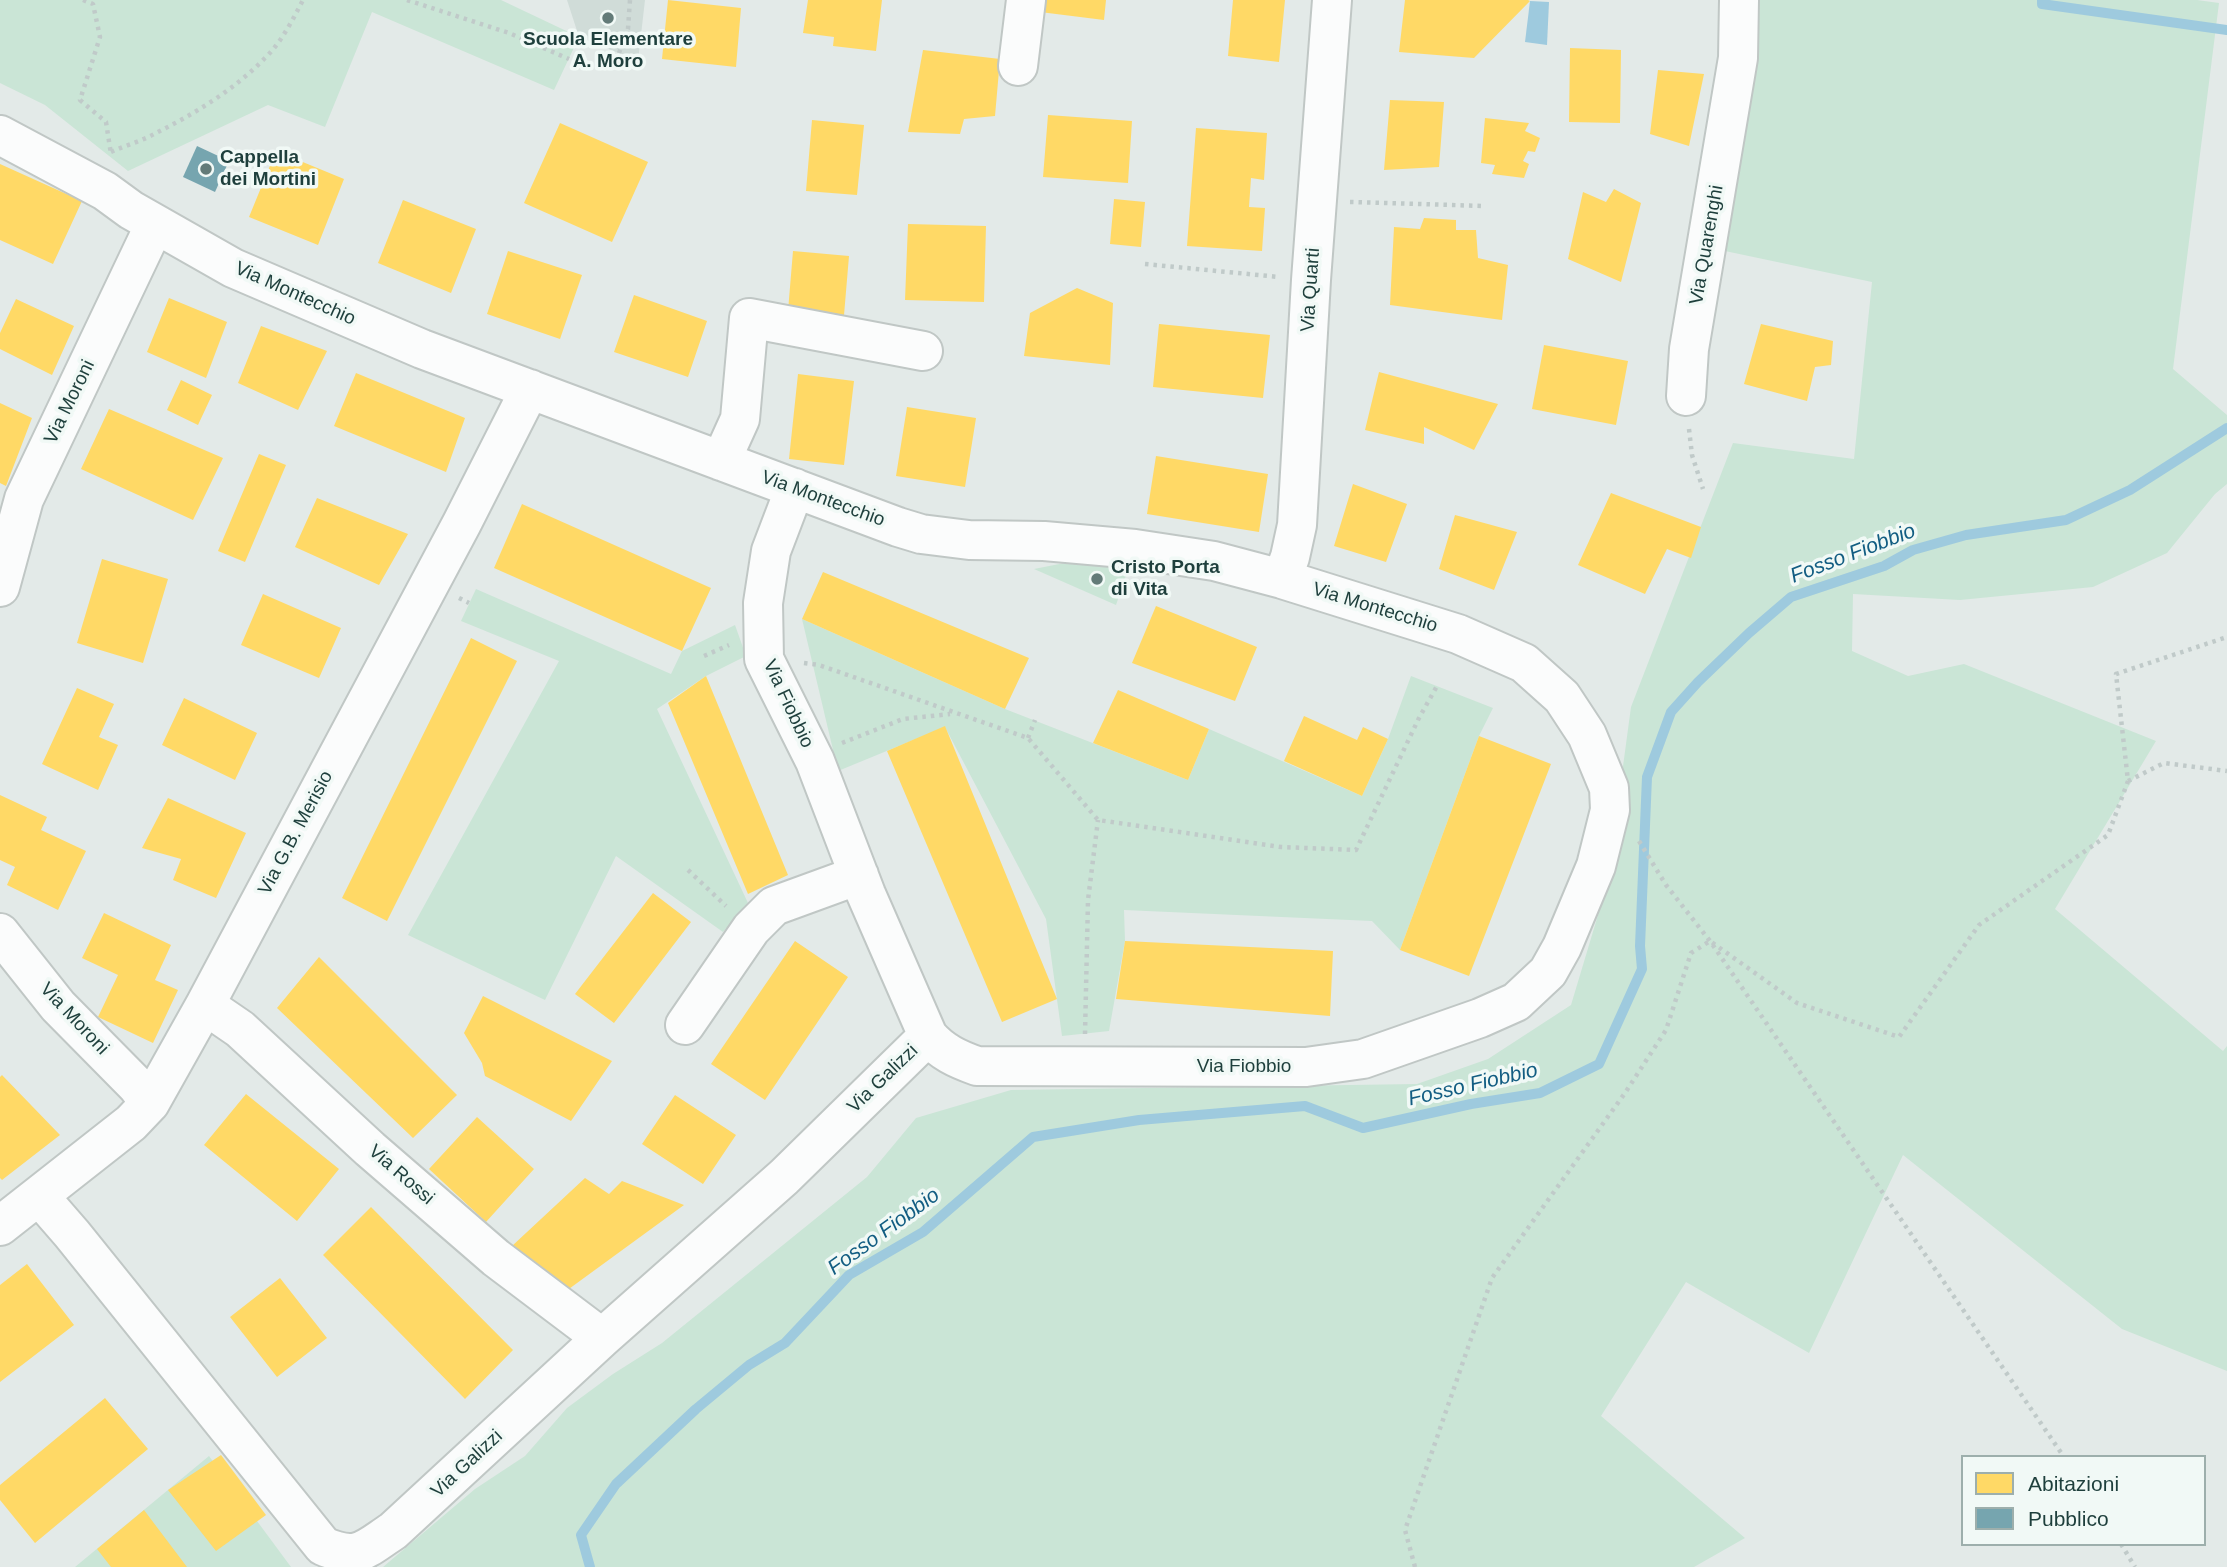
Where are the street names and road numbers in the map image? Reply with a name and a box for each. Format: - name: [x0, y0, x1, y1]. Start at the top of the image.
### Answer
- street label: Via Quarenghi: [1685, 183, 1729, 307]
- street label: Via Quarti: [1297, 247, 1325, 333]
- street label: Via Montecchio: [231, 257, 359, 331]
- street label: Via Moroni: [40, 356, 100, 448]
- street label: Via Montecchio: [758, 466, 888, 532]
- street label: Via Montecchio: [1310, 578, 1440, 638]
- street label: Via Fiobbio: [758, 656, 818, 752]
- street label: Via G.B. Merisio: [254, 767, 338, 899]
- street label: Via Moroni: [35, 978, 113, 1060]
- street label: Via Galizzi: [843, 1040, 923, 1118]
- street label: Via Fiobbio: [1197, 1056, 1291, 1078]
- street label: Via Rossi: [363, 1140, 439, 1210]
- street label: Via Galizzi: [427, 1425, 507, 1503]

